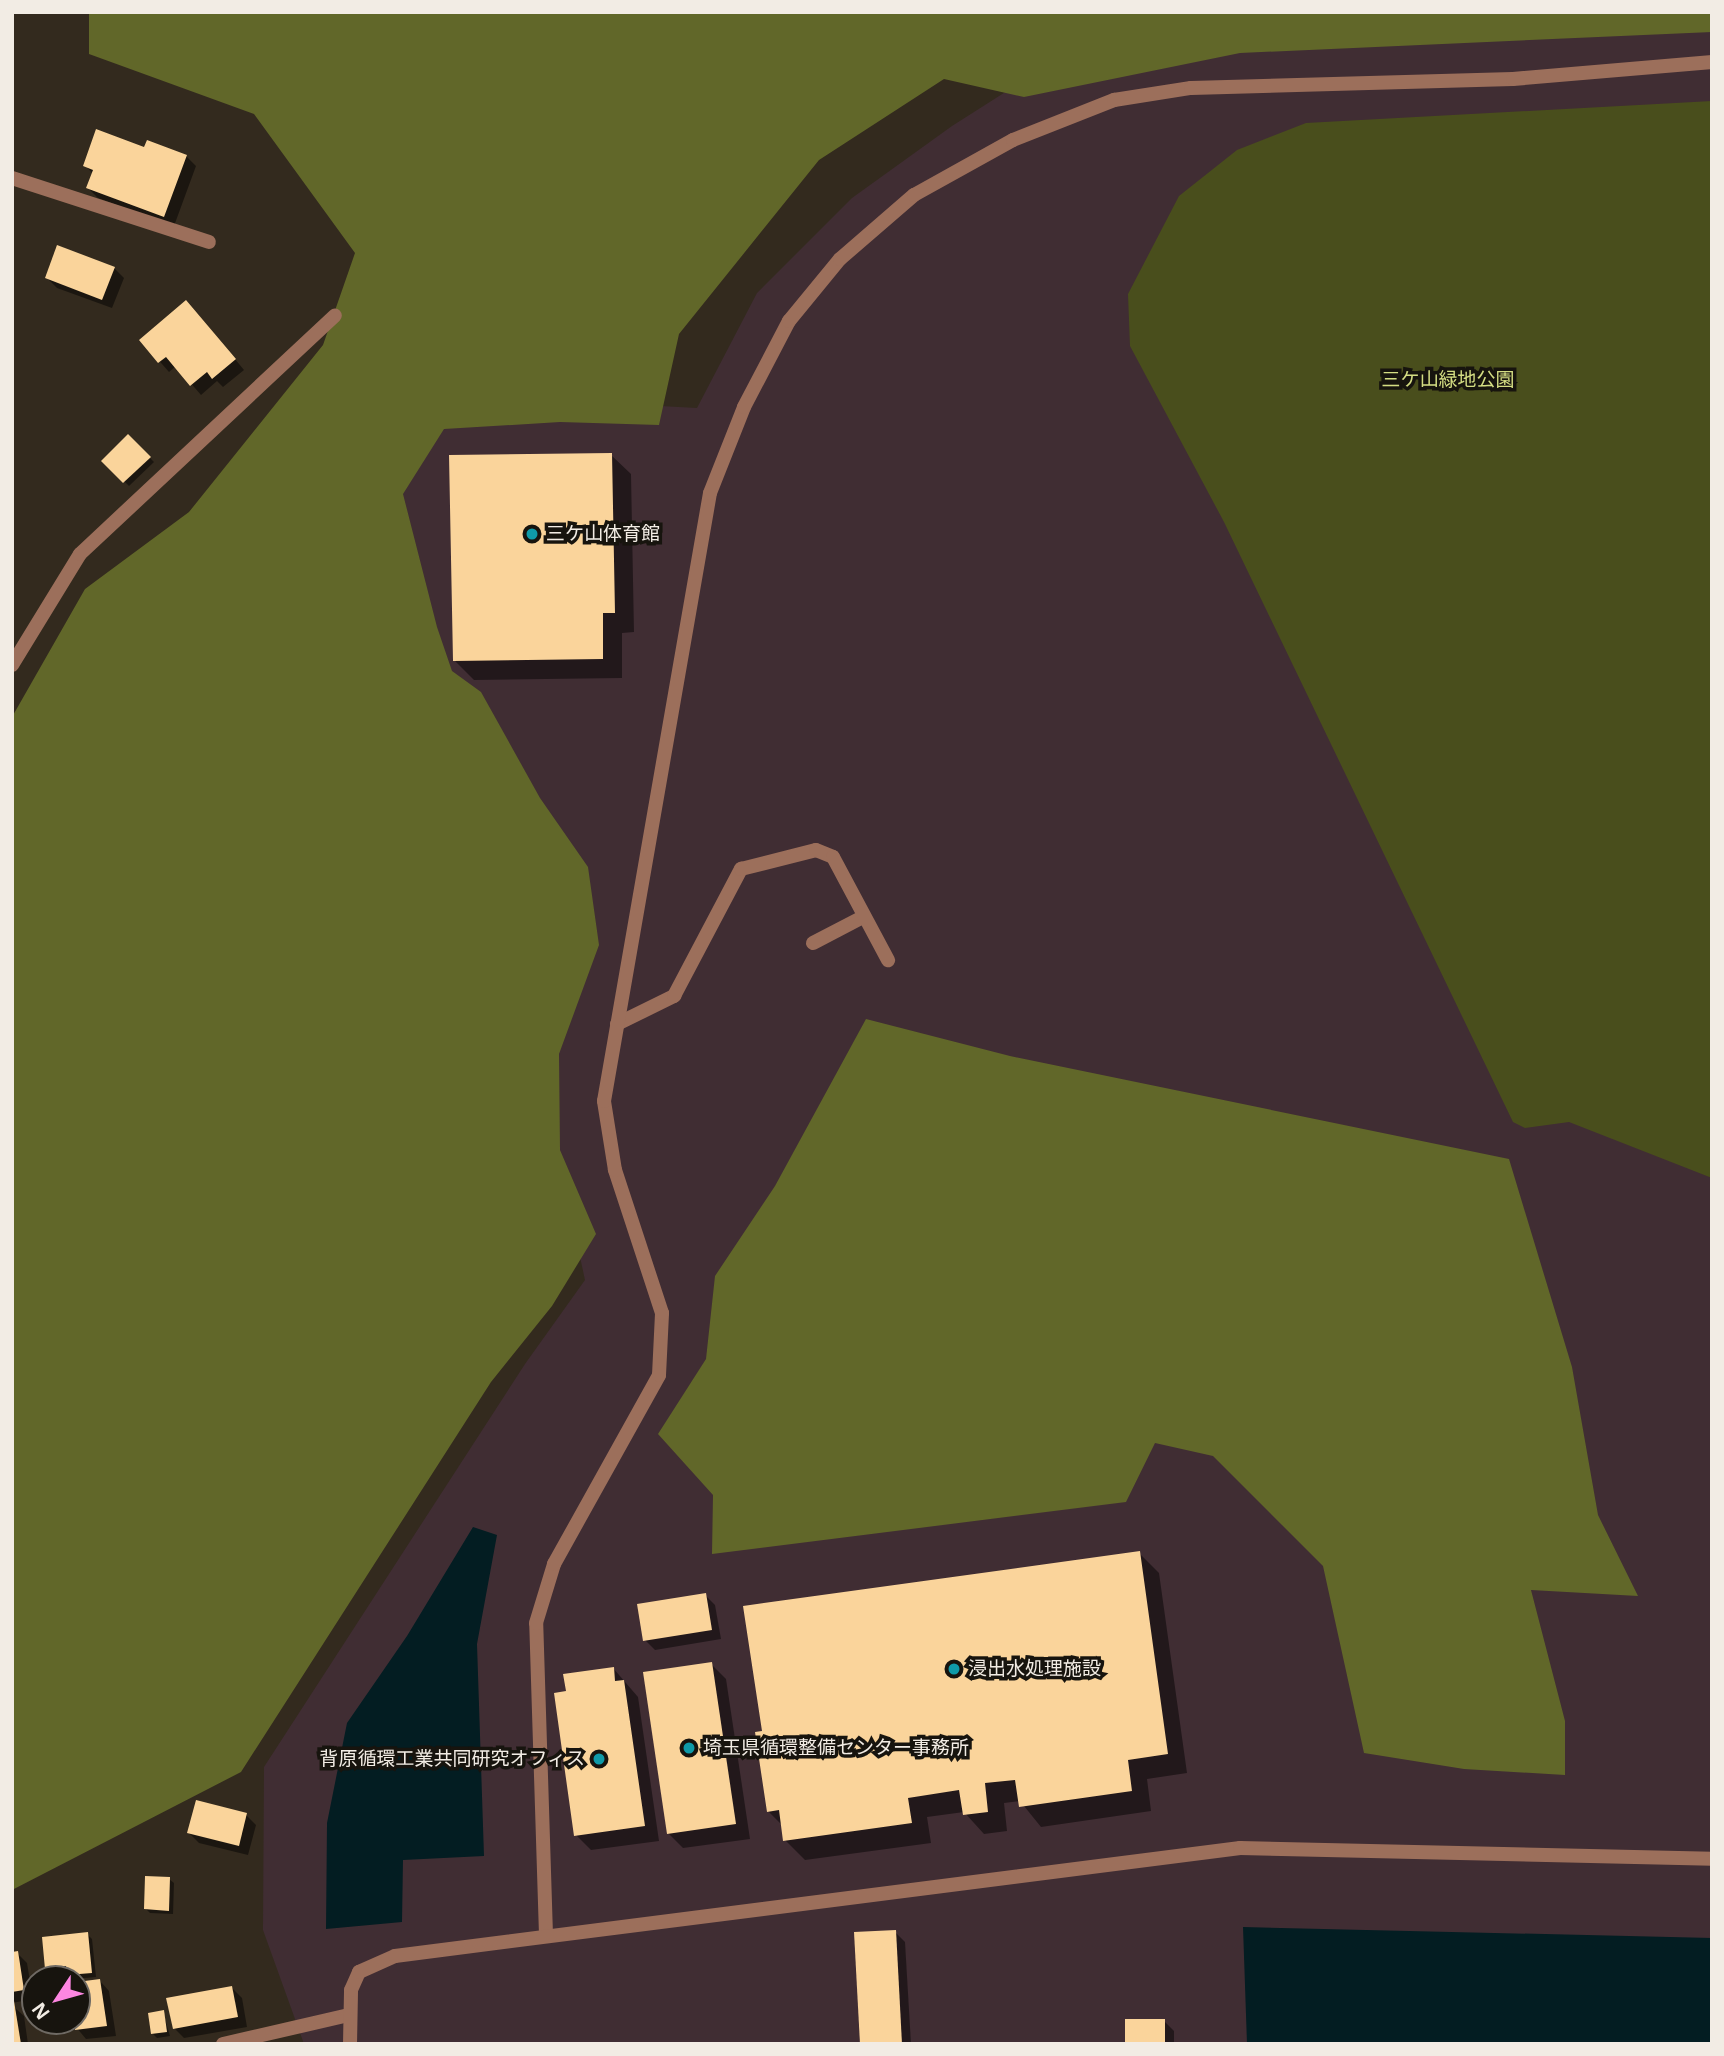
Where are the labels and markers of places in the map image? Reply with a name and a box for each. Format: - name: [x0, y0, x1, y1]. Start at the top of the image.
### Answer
- place label: 三ケ山体育館: [546, 523, 660, 545]
- marker: 三ケ山体育館: [524, 526, 540, 542]
- place label: 浸出水処理施設: [968, 1658, 1101, 1680]
- marker: 浸出水処理施設: [946, 1661, 962, 1677]
- place label: 埼玉県循環整備センター事務所: [703, 1737, 969, 1759]
- marker: 埼玉県循環整備センター事務所: [681, 1740, 697, 1756]
- place label: 背原循環工業共同研究オフィス: [319, 1748, 585, 1770]
- marker: 背原循環工業共同研究オフィス: [591, 1751, 607, 1767]

